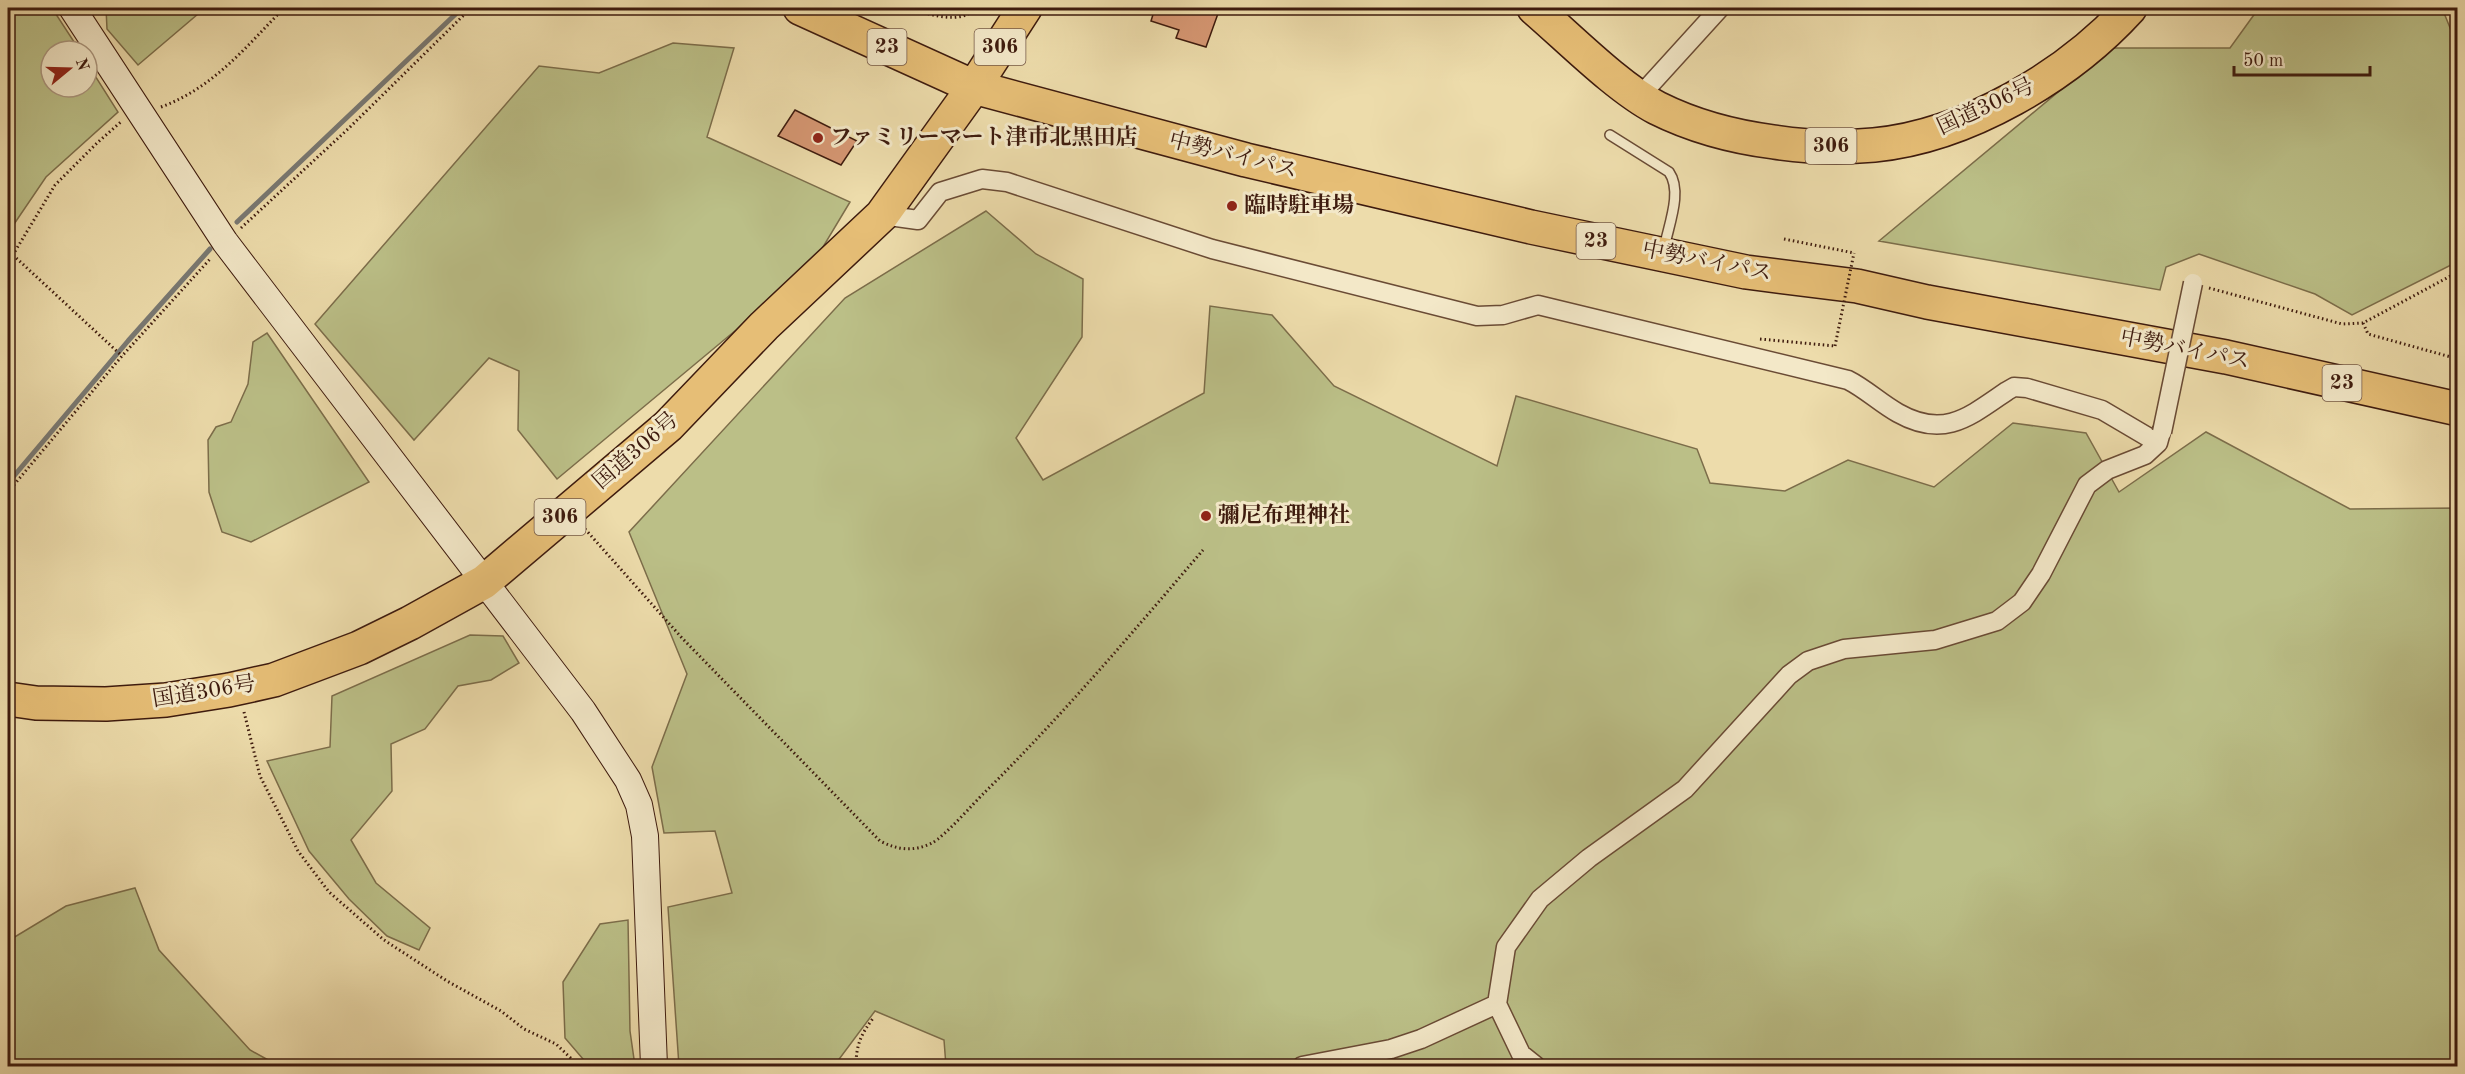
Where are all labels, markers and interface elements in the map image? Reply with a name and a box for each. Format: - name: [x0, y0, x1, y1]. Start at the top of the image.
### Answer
- road number: 23: [868, 29, 906, 65]
- road number: 306: [974, 29, 1026, 65]
- north arrow: [39, 39, 99, 99]
- scale bar: [2234, 39, 2370, 77]
- text: 50 m: [2243, 52, 2283, 70]
- text: N: [72, 56, 91, 74]
- street label: 国道306号: [1933, 73, 2038, 139]
- place label: ファミリーマート津市北黒田店: [830, 125, 1138, 149]
- street label: 中勢バイパス: [1167, 127, 1300, 183]
- road number: 306: [1806, 128, 1856, 164]
- marker: ファミリーマート津市北黒田店: [811, 131, 825, 145]
- place label: 臨時駐車場: [1244, 193, 1354, 217]
- marker: 臨時駐車場: [1225, 199, 1239, 213]
- road number: 23: [1576, 223, 1616, 259]
- street label: 中勢バイパス: [1640, 237, 1774, 285]
- street label: 中勢バイパス: [2118, 325, 2252, 373]
- road number: 23: [2322, 365, 2362, 401]
- street label: 国道306号: [588, 407, 683, 494]
- road number: 306: [534, 499, 586, 535]
- place label: 彌尼布理神社: [1218, 503, 1350, 527]
- marker: 彌尼布理神社: [1199, 509, 1213, 523]
- street label: 国道306号: [150, 671, 257, 711]

